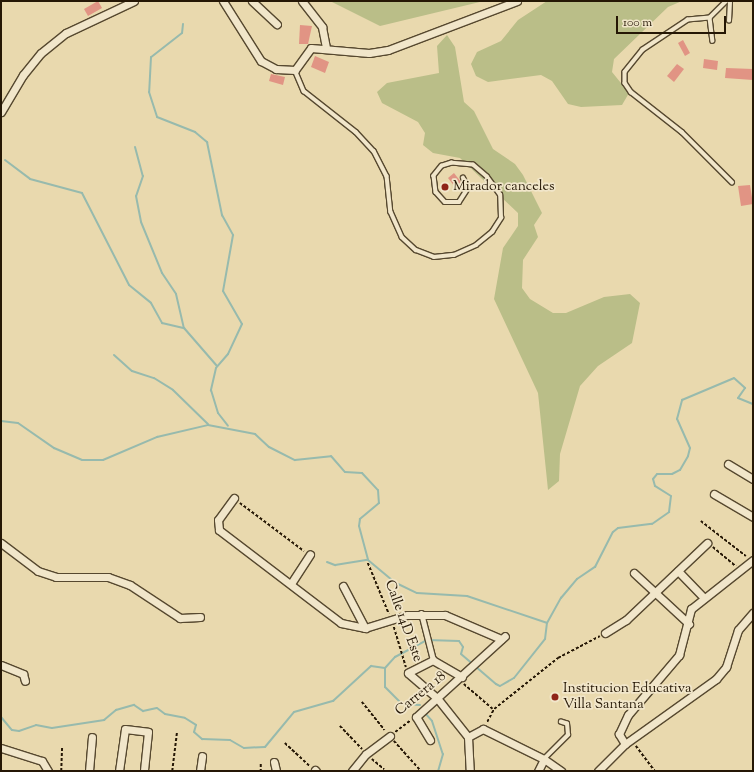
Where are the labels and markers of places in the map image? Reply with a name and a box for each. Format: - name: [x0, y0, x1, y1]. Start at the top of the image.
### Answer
- place label: Mirador canceles: [453, 179, 554, 195]
- marker: Mirador canceles: [440, 182, 450, 192]
- place label: Institucion Educativa Villa Santana: [563, 681, 691, 714]
- marker: Institucion Educativa Villa Santana: [550, 692, 560, 702]

